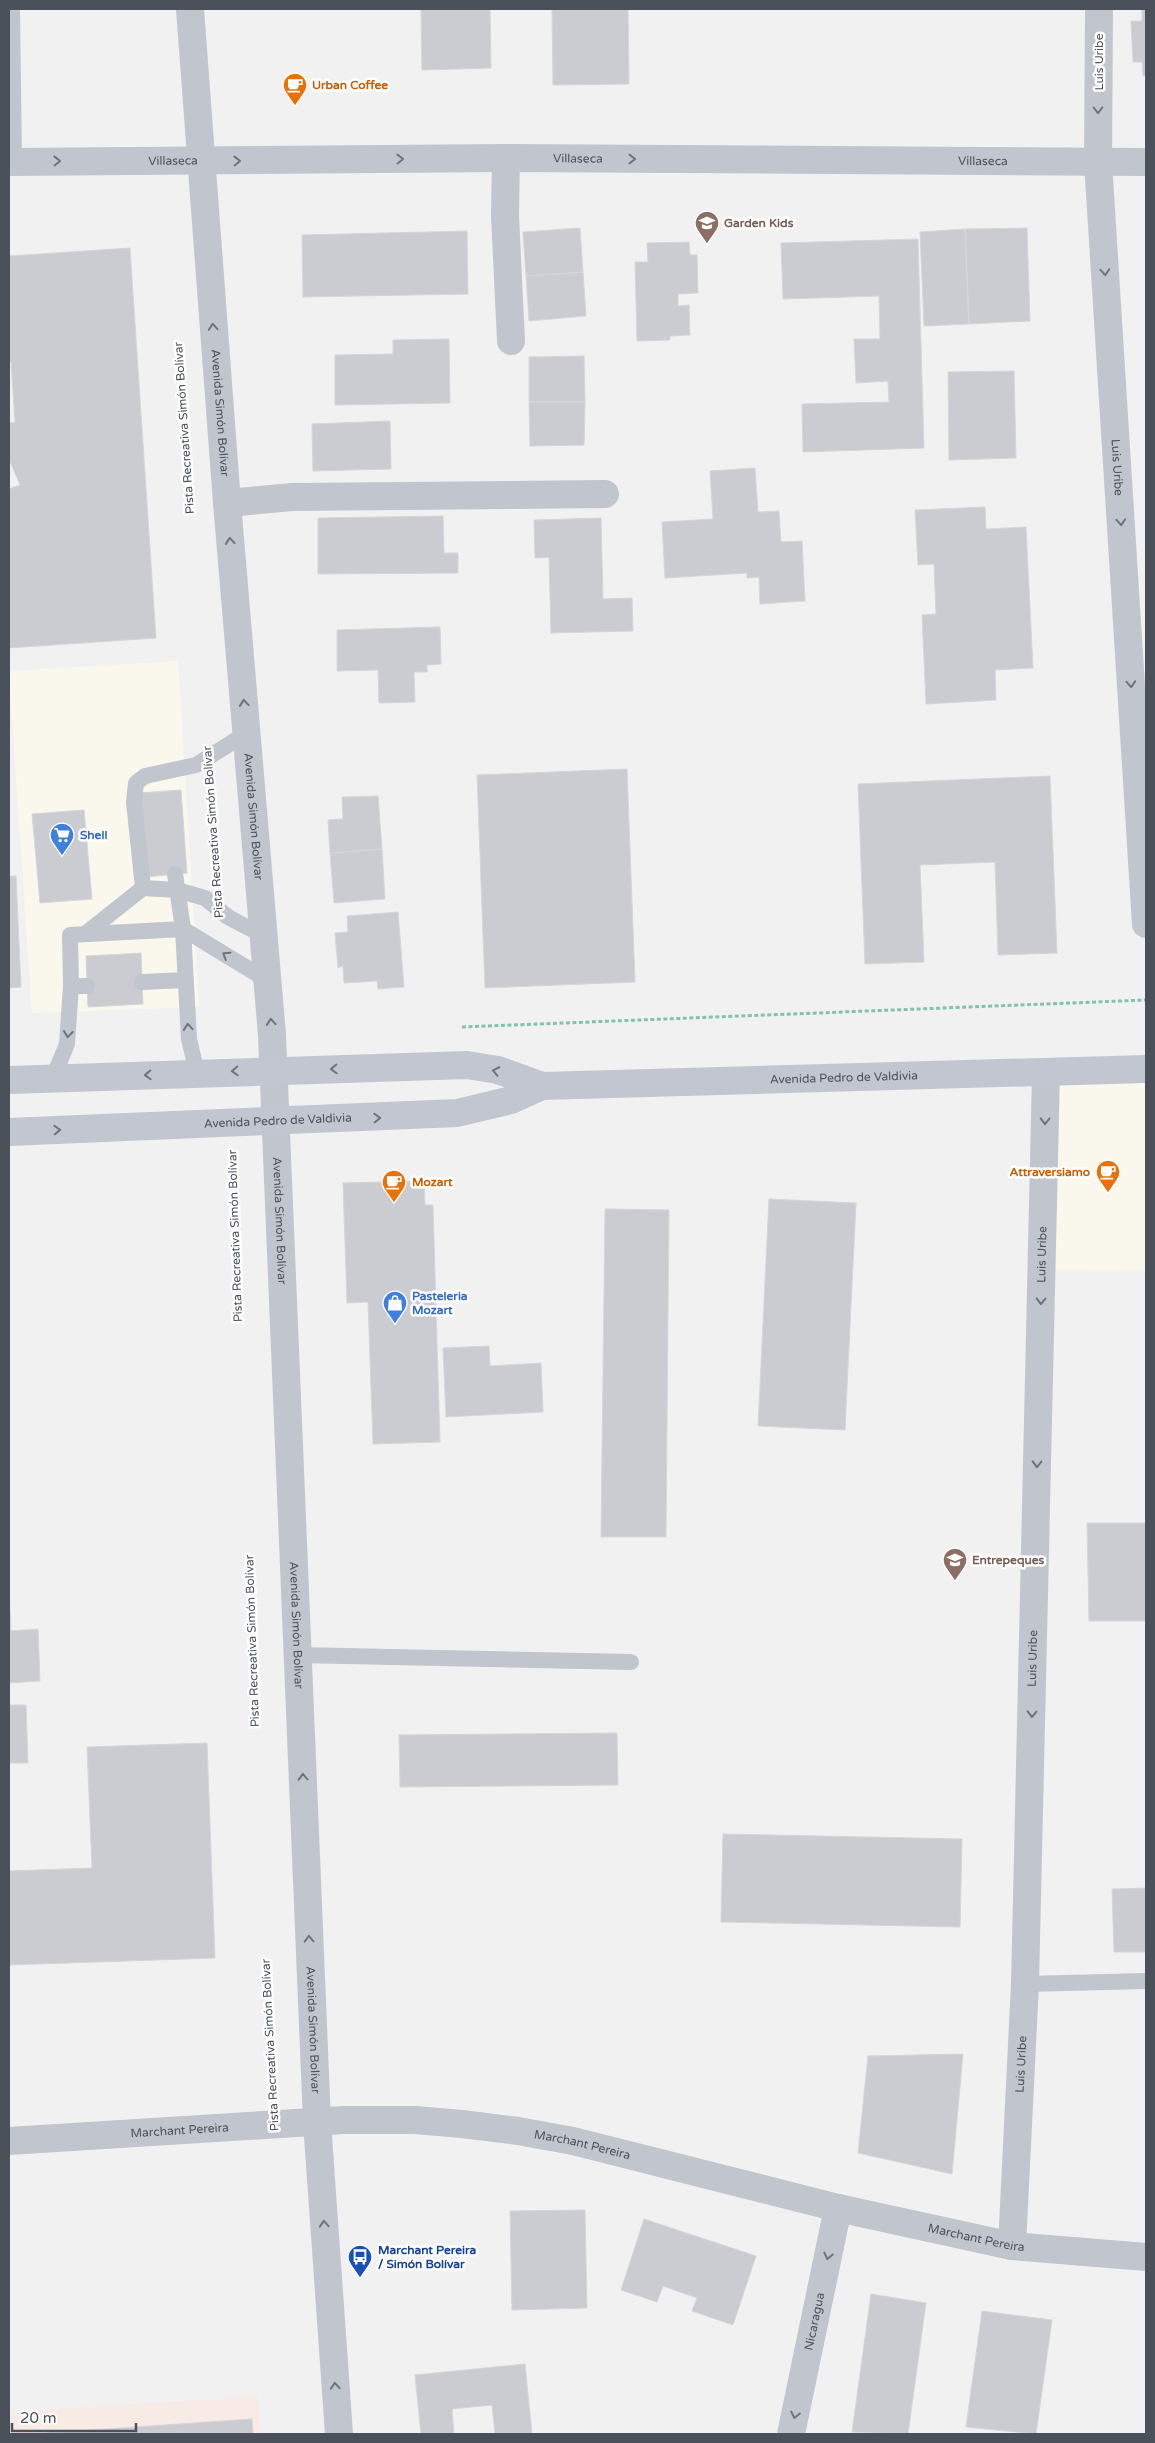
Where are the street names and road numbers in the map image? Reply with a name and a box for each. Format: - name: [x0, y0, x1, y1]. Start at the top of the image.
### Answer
- street label: Luis Uribe: [1092, 33, 1106, 90]
- street label: Villaseca: [553, 151, 603, 166]
- street label: Villaseca: [148, 153, 198, 168]
- street label: Villaseca: [958, 154, 1008, 168]
- street label: Pista Recreativa Simón Bolívar: [171, 341, 197, 515]
- street label: Avenida Simón Bolívar: [209, 349, 232, 477]
- street label: Luis Uribe: [1108, 439, 1126, 496]
- street label: Pista Recreativa Simón Bolívar: [200, 745, 226, 919]
- street label: Avenida Simón Bolívar: [241, 752, 266, 881]
- street label: Avenida Pedro de Valdivia: [770, 1068, 918, 1087]
- street label: Avenida Pedro de Valdivia: [203, 1110, 352, 1131]
- street label: Pista Recreativa Simón Bolívar: [225, 1149, 245, 1322]
- street label: Avenida Simón Bolívar: [270, 1156, 289, 1285]
- street label: Luis Uribe: [1034, 1226, 1049, 1283]
- street label: Pista Recreativa Simón Bolívar: [242, 1554, 262, 1727]
- street label: Avenida Simón Bolívar: [287, 1561, 306, 1690]
- street label: Luis Uribe: [1025, 1630, 1040, 1687]
- street label: Pista Recreativa Simón Bolívar: [258, 1958, 282, 2132]
- street label: Avenida Simón Bolívar: [304, 1966, 323, 2094]
- street label: Luis Uribe: [1013, 2035, 1029, 2093]
- street label: Marchant Pereira: [130, 2120, 229, 2140]
- street label: Marchant Pereira: [533, 2127, 632, 2162]
- street label: Marchant Pereira: [927, 2221, 1025, 2254]
- street label: Nicaragua: [802, 2291, 827, 2352]

